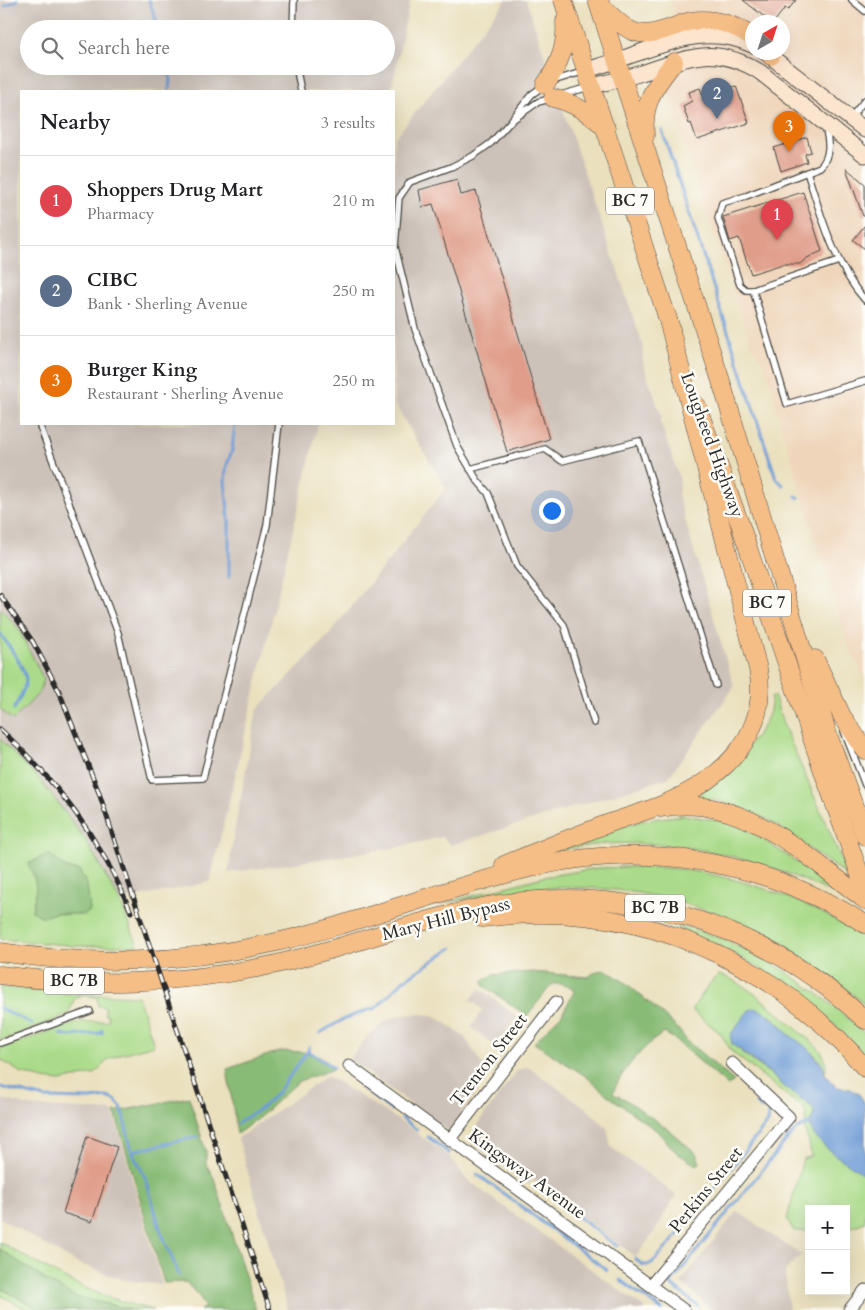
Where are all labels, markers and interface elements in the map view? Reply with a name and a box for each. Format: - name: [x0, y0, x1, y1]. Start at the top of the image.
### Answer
- north arrow: [745, 15, 790, 60]
- search box: [20, 20, 395, 75]
- icon: search: [38, 34, 66, 62]
- text: Search here: [78, 35, 170, 61]
- pin: 2: [701, 78, 733, 119]
- text: Nearby: [40, 108, 111, 137]
- pin: 3: [773, 111, 805, 152]
- text: 3 results: [321, 112, 375, 134]
- text: Shoppers Drug Mart: [87, 177, 263, 203]
- road number: BC 7: [606, 188, 654, 215]
- text: 1: [52, 190, 60, 212]
- text: 210 m: [333, 190, 375, 212]
- pin: 1: [761, 199, 793, 240]
- text: Pharmacy: [87, 203, 154, 225]
- text: CIBC: [87, 267, 138, 293]
- text: 2: [52, 280, 60, 302]
- text: 250 m: [333, 280, 375, 302]
- text: Bank · Sherling Avenue: [87, 293, 248, 315]
- text: Burger King: [87, 357, 197, 383]
- street label: Lougheed Highway: [674, 369, 750, 522]
- text: 3: [52, 370, 60, 392]
- text: 250 m: [333, 370, 375, 392]
- text: Restaurant · Sherling Avenue: [87, 383, 284, 405]
- your location: [539, 498, 565, 524]
- road number: BC 7: [743, 590, 791, 616]
- street label: Mary Hill Bypass: [379, 891, 513, 947]
- road number: BC 7B: [625, 894, 685, 921]
- road number: BC 7B: [44, 968, 104, 994]
- street label: Trenton Street: [445, 1008, 534, 1112]
- street label: Kingsway Avenue: [463, 1123, 591, 1225]
- street label: Perkins Street: [663, 1141, 749, 1238]
- map controls: [805, 1205, 850, 1295]
- button: +: [805, 1205, 850, 1250]
- button: −: [805, 1250, 850, 1295]

